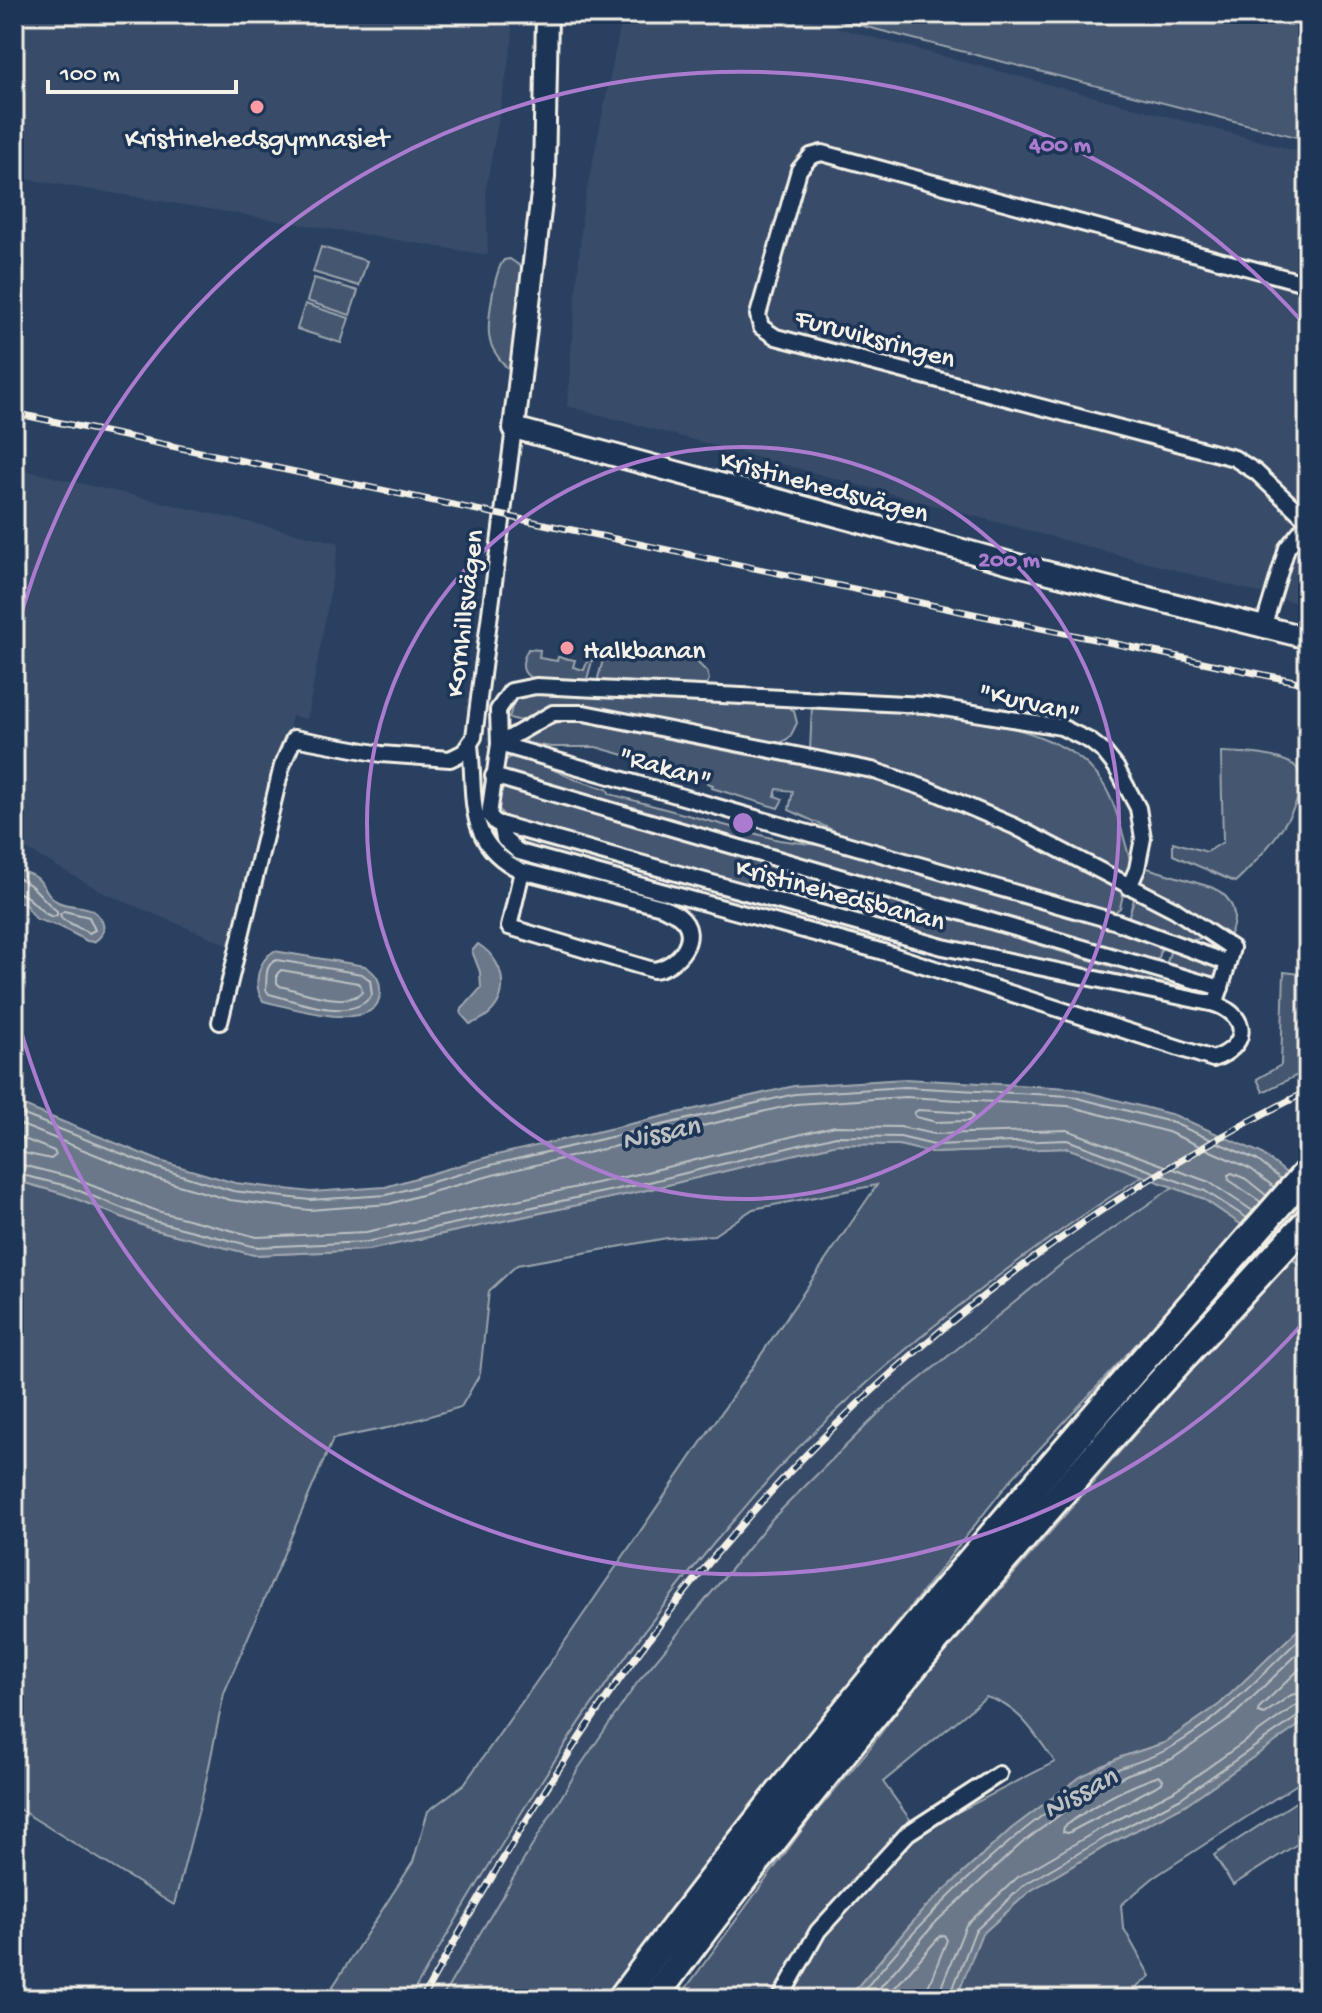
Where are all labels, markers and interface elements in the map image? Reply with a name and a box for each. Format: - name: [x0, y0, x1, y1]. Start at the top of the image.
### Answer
- scale bar: [48, 44, 236, 94]
- text: 100 m: [59, 61, 120, 90]
- marker: Kristinehedsgymnasiet: [248, 98, 266, 116]
- place label: Kristinehedsgymnasiet: [125, 124, 392, 157]
- text: 400 m: [1028, 132, 1091, 161]
- street label: Furuviksringen: [790, 303, 959, 378]
- street label: Kristinehedsvägen: [716, 445, 932, 532]
- street label: Kornhillsvägen: [440, 527, 493, 699]
- text: 200 m: [978, 547, 1040, 576]
- place label: Halkbanan: [583, 636, 706, 669]
- marker: Halkbanan: [558, 639, 576, 657]
- street label: "Kurvan": [975, 677, 1083, 732]
- street label: "Rakan": [615, 740, 715, 798]
- centre of rings: [729, 809, 757, 837]
- street label: Kristinehedsbanan: [731, 853, 949, 940]
- water label: Nissan: [619, 1110, 704, 1161]
- water label: Nissan: [1038, 1761, 1125, 1829]

